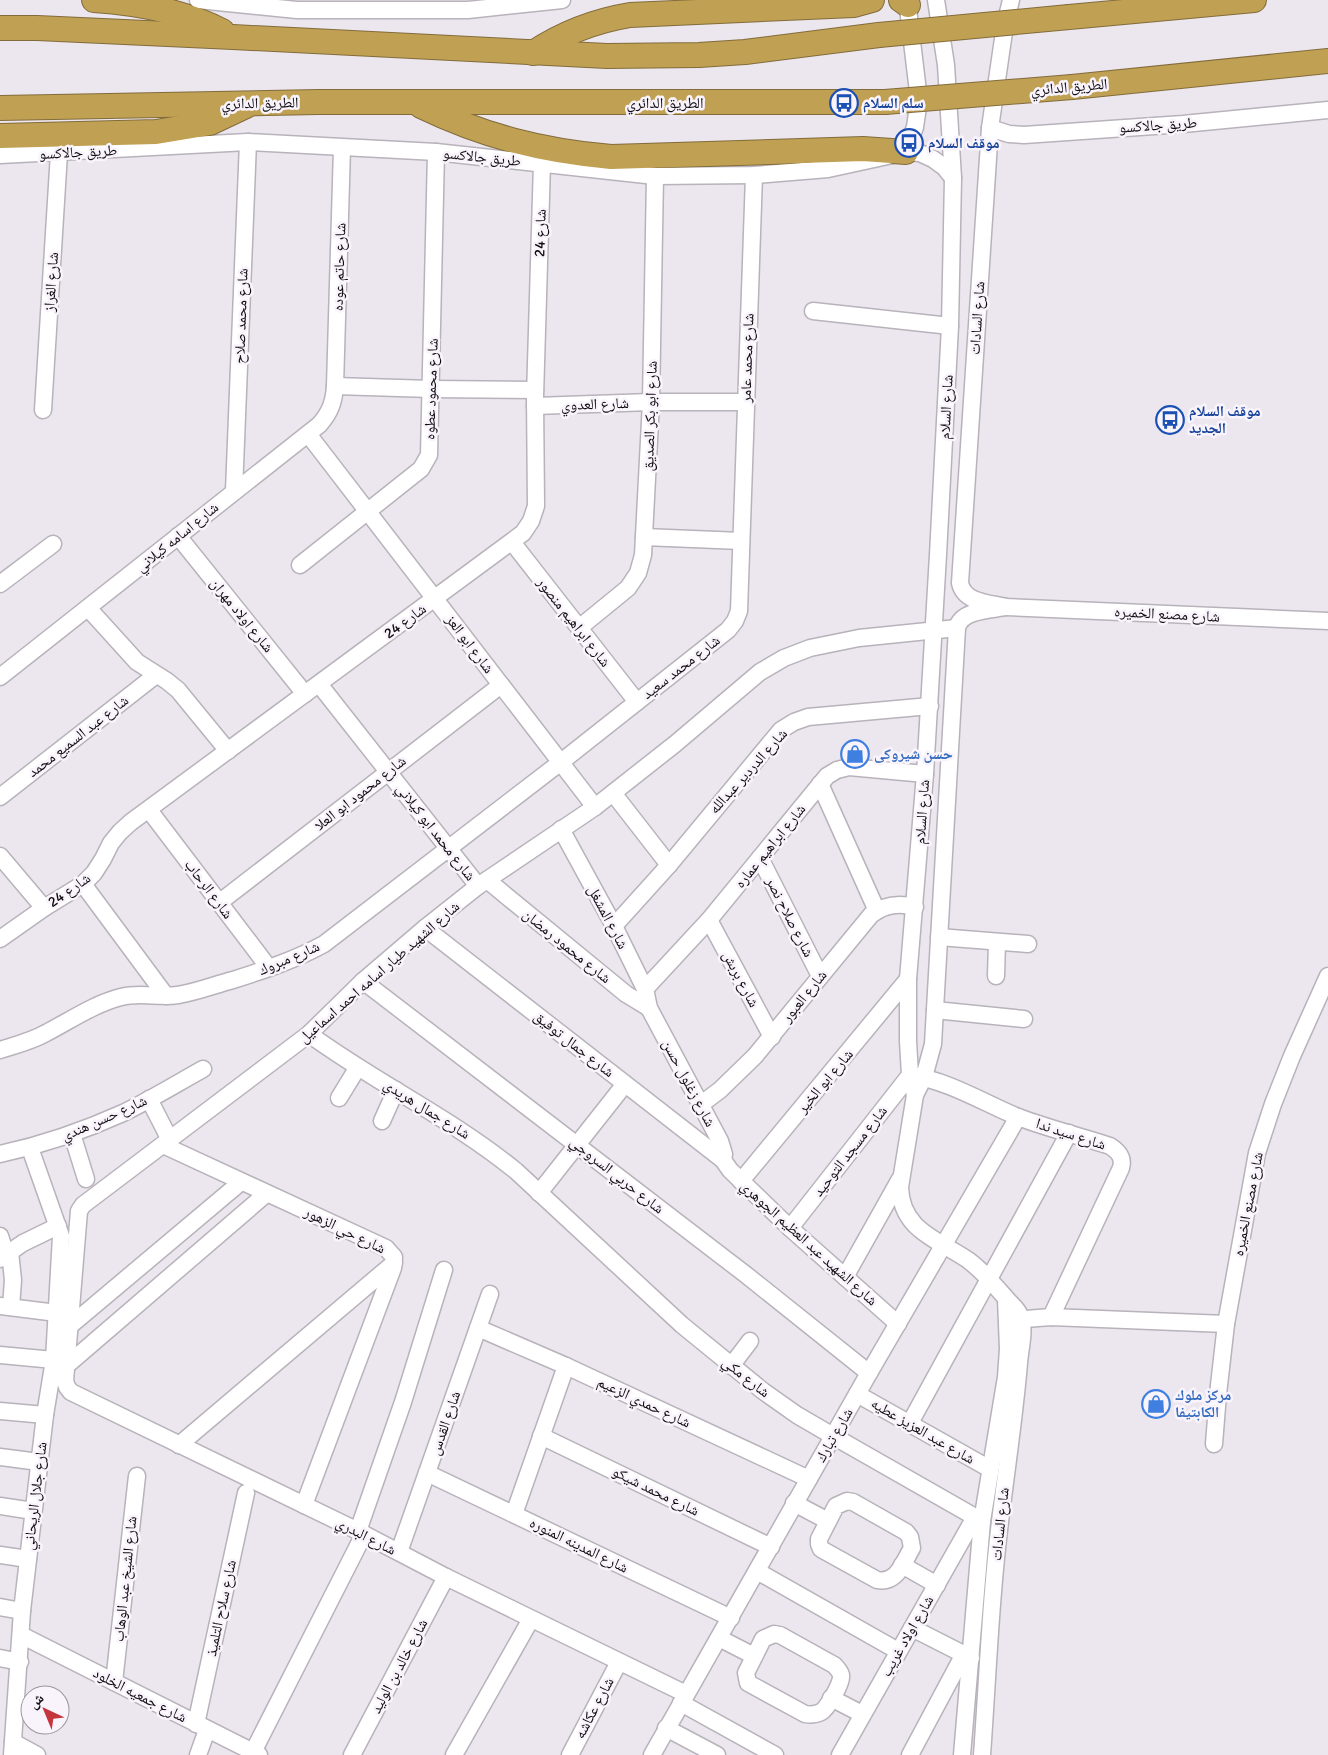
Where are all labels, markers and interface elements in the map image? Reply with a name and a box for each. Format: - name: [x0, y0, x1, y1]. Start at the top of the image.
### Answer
- street label: الطريق الدائري: [1030, 75, 1108, 102]
- bus stop icon: سلم السلام: [829, 88, 859, 118]
- street label: الطريق الدائري: [221, 93, 299, 115]
- street label: الطريق الدائري: [626, 94, 704, 115]
- place label: سلم السلام: [863, 94, 924, 113]
- street label: طريق جالاكسو: [1118, 113, 1198, 138]
- bus stop icon: موقف السلام: [894, 128, 924, 158]
- place label: موقف السلام: [928, 134, 1000, 153]
- street label: طريق جالاكسو: [38, 141, 118, 164]
- street label: طريق جالاكسو: [442, 144, 522, 171]
- street label: شارع 24: [530, 209, 551, 257]
- street label: شارع حاتم عوده: [328, 222, 351, 312]
- street label: شارع الغراز: [40, 251, 63, 314]
- street label: شارع محمد صلاح: [230, 268, 253, 364]
- street label: شارع السادات: [965, 281, 990, 355]
- street label: شارع محمد عامر: [736, 313, 759, 404]
- street label: شارع محمود عطوه: [420, 338, 443, 440]
- street label: شارع ابو بكر الصديق: [639, 360, 662, 472]
- street label: شارع السلام: [935, 374, 958, 440]
- street label: شارع العدوي: [561, 394, 630, 417]
- place label: موقف السلام الجديد: [1189, 402, 1261, 437]
- bus stop icon: موقف السلام الجديد: [1155, 405, 1185, 435]
- street label: شارع اسامه كيلاني: [132, 498, 224, 578]
- street label: شارع ابراهيم منصور: [532, 573, 615, 671]
- street label: شارع اولاد مهران: [206, 574, 278, 657]
- street label: شارع 24: [380, 600, 430, 643]
- street label: شارع مصنع الخميره: [1114, 602, 1220, 627]
- street label: شارع ابو العز: [441, 610, 498, 678]
- street label: شارع محمد سعيد: [638, 631, 724, 704]
- street label: شارع عبد السميع محمد: [24, 691, 133, 782]
- street label: شارع الدردير عبدالله: [705, 725, 792, 818]
- shop icon: حسن شيروكى: [840, 739, 870, 769]
- place label: حسن شيروكى: [874, 745, 953, 763]
- street label: شارع محمود ابو العلا: [311, 752, 410, 835]
- street label: شارع السلام: [911, 779, 934, 845]
- street label: شارع محمد ابو كيلاني: [390, 780, 480, 886]
- street label: شارع ابراهيم عماره: [731, 800, 810, 892]
- street label: شارع الرحاب: [180, 856, 237, 923]
- street label: شارع 24: [44, 869, 95, 912]
- street label: شارع صلاح نصر: [761, 873, 818, 961]
- street label: شارع المشغل: [583, 882, 632, 953]
- street label: شارع الشهيد طيار اسامه احمد اسماعيل: [295, 897, 464, 1048]
- street label: شارع محمود رمضان: [519, 905, 615, 988]
- street label: شارع مبروك: [256, 937, 323, 980]
- street label: شارع بربش: [718, 948, 763, 1011]
- street label: شارع العبور: [777, 966, 831, 1027]
- street label: شارع جمال توفيق: [530, 1007, 618, 1082]
- street label: شارع زغلول حسن: [658, 1036, 720, 1130]
- street label: شارع ابو الخير: [792, 1045, 858, 1118]
- street label: شارع جمال هريدي: [379, 1075, 474, 1145]
- street label: شارع حسن هندي: [58, 1091, 151, 1147]
- street label: شارع مسجد التوحيد: [809, 1102, 892, 1201]
- street label: شارع سيد ندا: [1034, 1114, 1108, 1155]
- street label: شارع حربي السروجي: [565, 1133, 668, 1220]
- street label: شارع مصنع الخميره: [1229, 1150, 1268, 1258]
- street label: شارع الشهيد عبد العظيم الجوهري: [735, 1177, 881, 1311]
- street label: شارع حي الزهور: [299, 1202, 389, 1260]
- street label: شارع مكي: [717, 1353, 774, 1404]
- street label: شارع حمدي الزعيم: [593, 1373, 694, 1434]
- place label: مركز ملوك الكابتيفا: [1175, 1386, 1231, 1421]
- street label: شارع القدس: [426, 1388, 465, 1458]
- shop icon: مركز ملوك الكابتيفا: [1141, 1389, 1171, 1419]
- street label: شارع عبد العزيز عطيه: [867, 1394, 978, 1469]
- street label: شارع تبارك: [811, 1405, 858, 1466]
- street label: شارع جلال الريحاني: [19, 1441, 53, 1551]
- street label: شارع محمد شيكو: [609, 1462, 702, 1521]
- street label: شارع السادات: [987, 1486, 1014, 1562]
- street label: شارع البدري: [332, 1513, 399, 1561]
- street label: شارع المدينه المنوره: [526, 1513, 631, 1578]
- street label: شارع الشيخ عبد الوهاب: [109, 1515, 142, 1643]
- street label: شارع سلاح التلميذ: [202, 1558, 241, 1658]
- street label: شارع اولاد غريب: [877, 1592, 938, 1680]
- street label: شارع خالد بن الوليد: [367, 1616, 432, 1717]
- street label: شارع جمعيه الخلود: [90, 1664, 190, 1727]
- street label: شارع عكاشه: [570, 1674, 619, 1742]
- north arrow: [20, 1685, 70, 1735]
- text: ش: [25, 1690, 48, 1712]

